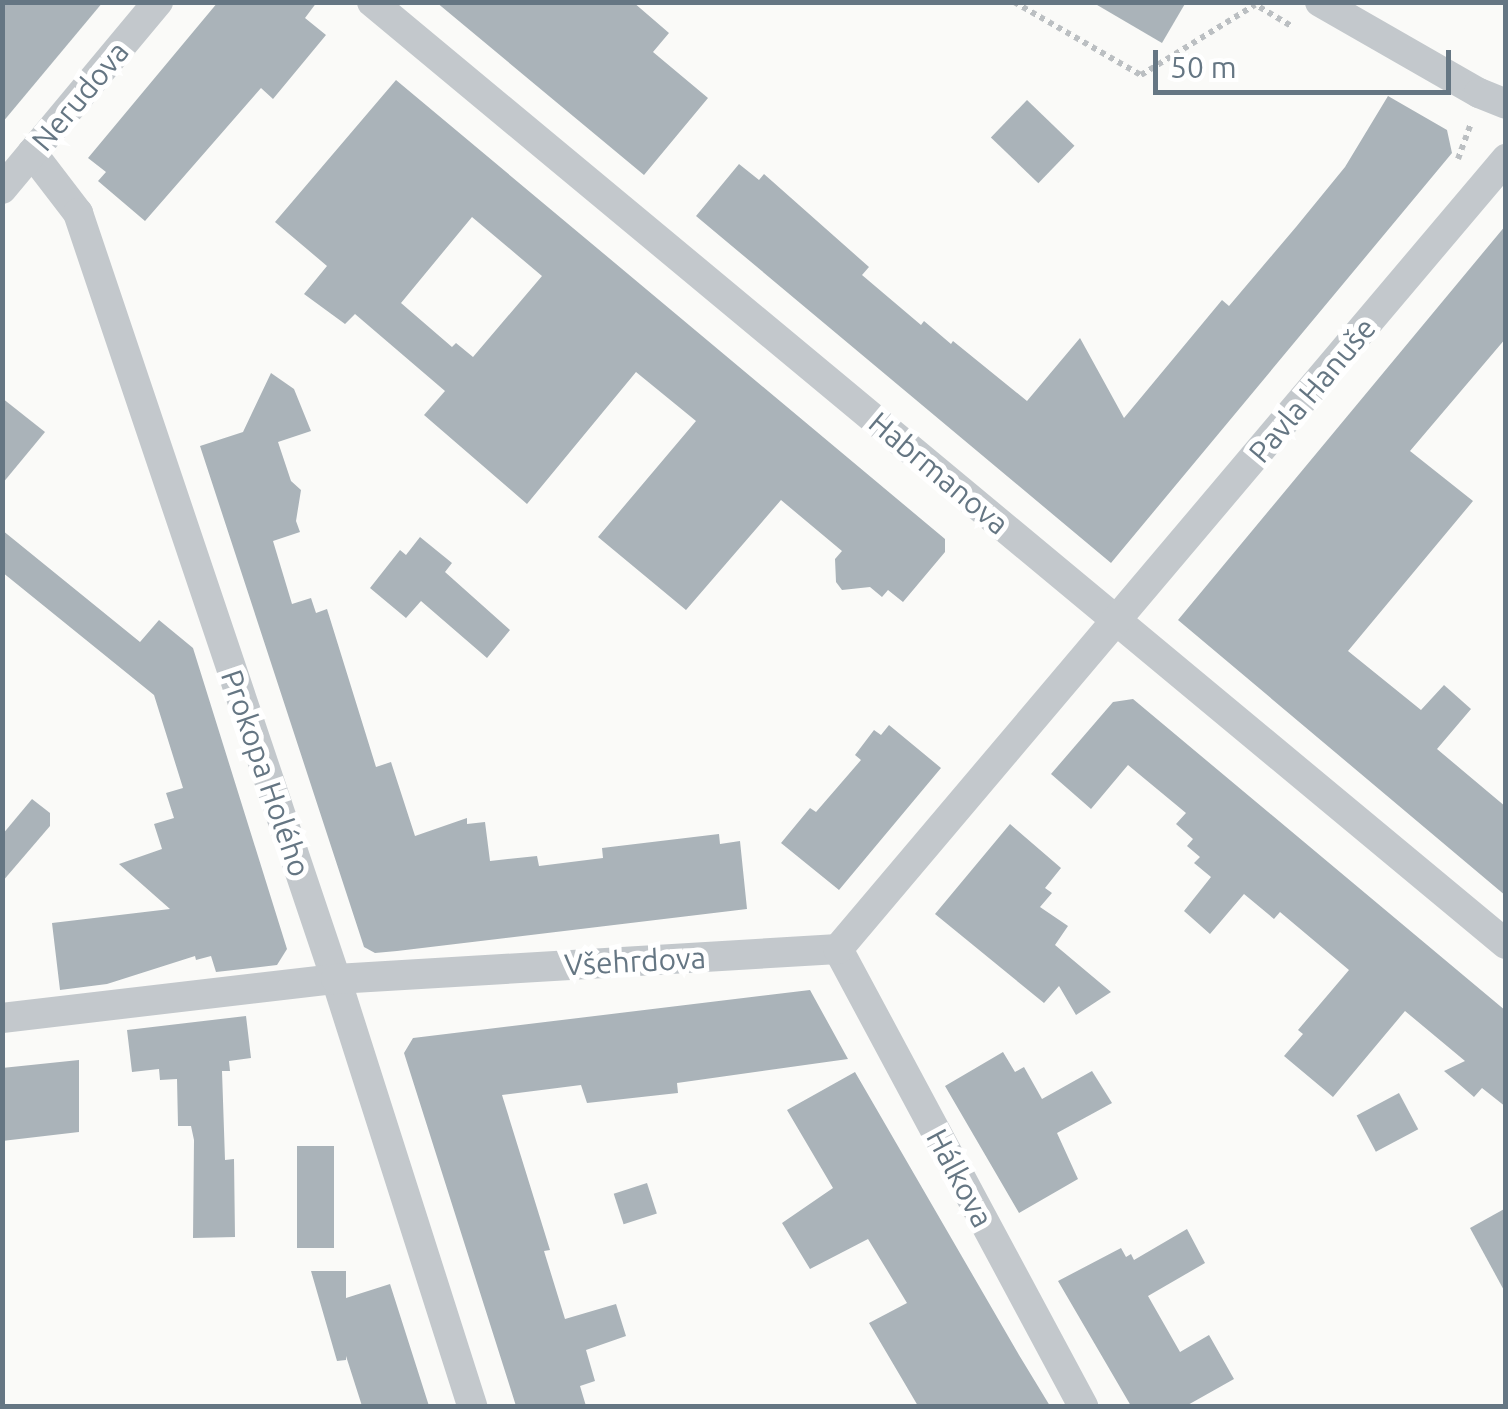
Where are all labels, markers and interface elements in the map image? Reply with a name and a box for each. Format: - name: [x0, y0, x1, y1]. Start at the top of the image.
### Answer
- scale bar: [1158, 30, 1456, 92]
- street label: Nerudova: [24, 34, 136, 158]
- text: 50 m: [1170, 50, 1237, 84]
- street label: Pavla Hanuše: [1241, 310, 1383, 470]
- street label: Habrmanova: [862, 404, 1016, 542]
- street label: Prokopa Holého: [214, 665, 318, 881]
- street label: Všehrdova: [563, 939, 707, 983]
- street label: Hálkova: [919, 1123, 1001, 1233]

